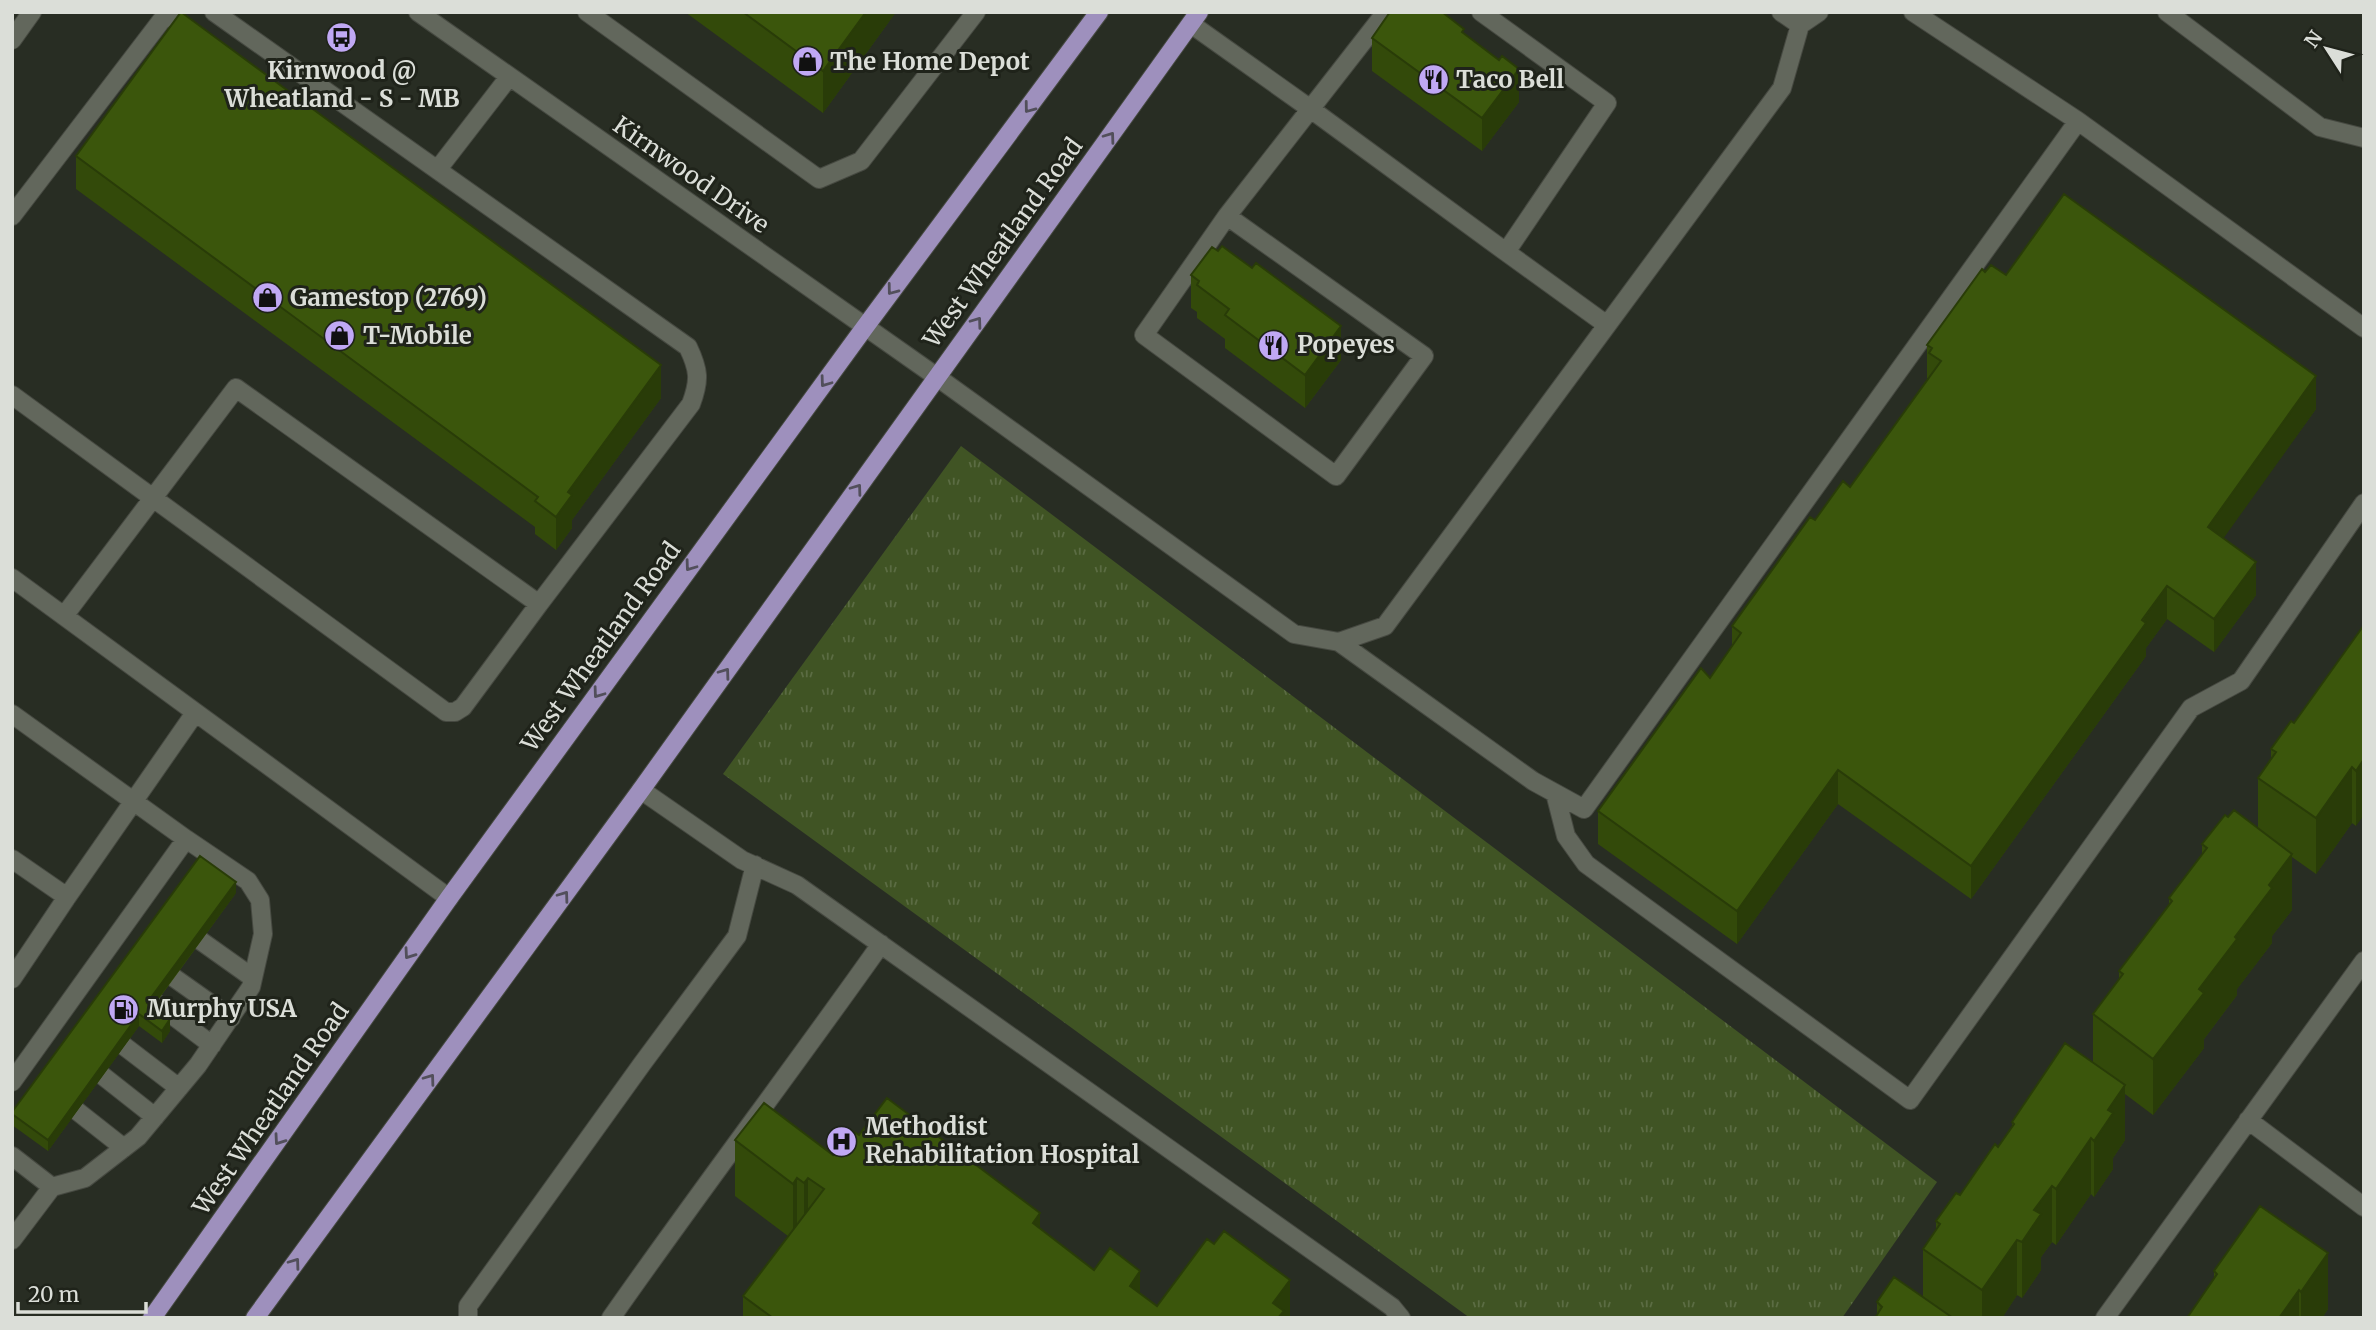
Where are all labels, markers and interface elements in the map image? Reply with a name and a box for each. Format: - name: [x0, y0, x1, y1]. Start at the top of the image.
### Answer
- north arrow: [2292, 14, 2362, 84]
- bus stop icon: Kirnwood @ Wheatland - S - MB: [325, 20, 359, 54]
- text: N: [2299, 26, 2327, 52]
- shop icon: The Home Depot: [790, 45, 824, 79]
- place label: The Home Depot: [830, 46, 1030, 77]
- place label: Kirnwood @ Wheatland - S - MB: [223, 55, 460, 114]
- restaurant icon: Taco Bell: [1416, 63, 1450, 97]
- place label: Taco Bell: [1456, 64, 1564, 95]
- one-way arrow: [1025, 101, 1037, 113]
- street label: Kirnwood Drive: [607, 109, 775, 240]
- street label: West Wheatland Road: [915, 132, 1089, 354]
- one-way arrow: [1102, 132, 1114, 145]
- shop icon: Gamestop (2769): [250, 281, 284, 315]
- place label: Gamestop (2769): [290, 282, 487, 313]
- one-way arrow: [888, 282, 900, 295]
- one-way arrow: [969, 317, 981, 330]
- shop icon: T-Mobile: [323, 319, 357, 353]
- place label: T-Mobile: [363, 320, 472, 351]
- restaurant icon: Popeyes: [1257, 328, 1291, 362]
- place label: Popeyes: [1297, 329, 1395, 360]
- one-way arrow: [820, 374, 833, 387]
- one-way arrow: [849, 484, 862, 496]
- street label: West Wheatland Road: [513, 536, 687, 758]
- one-way arrow: [686, 558, 699, 571]
- one-way arrow: [717, 668, 729, 681]
- one-way arrow: [594, 685, 606, 698]
- one-way arrow: [556, 891, 568, 903]
- one-way arrow: [405, 946, 418, 959]
- fuel station icon: Murphy USA: [107, 992, 141, 1026]
- place label: Murphy USA: [147, 993, 298, 1024]
- street label: West Wheatland Road: [185, 997, 355, 1222]
- one-way arrow: [421, 1074, 434, 1087]
- place label: Methodist Rehabilitation Hospital: [865, 1111, 1140, 1170]
- hospital icon: Methodist Rehabilitation Hospital: [825, 1124, 859, 1158]
- one-way arrow: [275, 1132, 287, 1145]
- one-way arrow: [287, 1258, 299, 1271]
- scale bar: [18, 1270, 145, 1314]
- text: 20 m: [28, 1281, 80, 1308]

